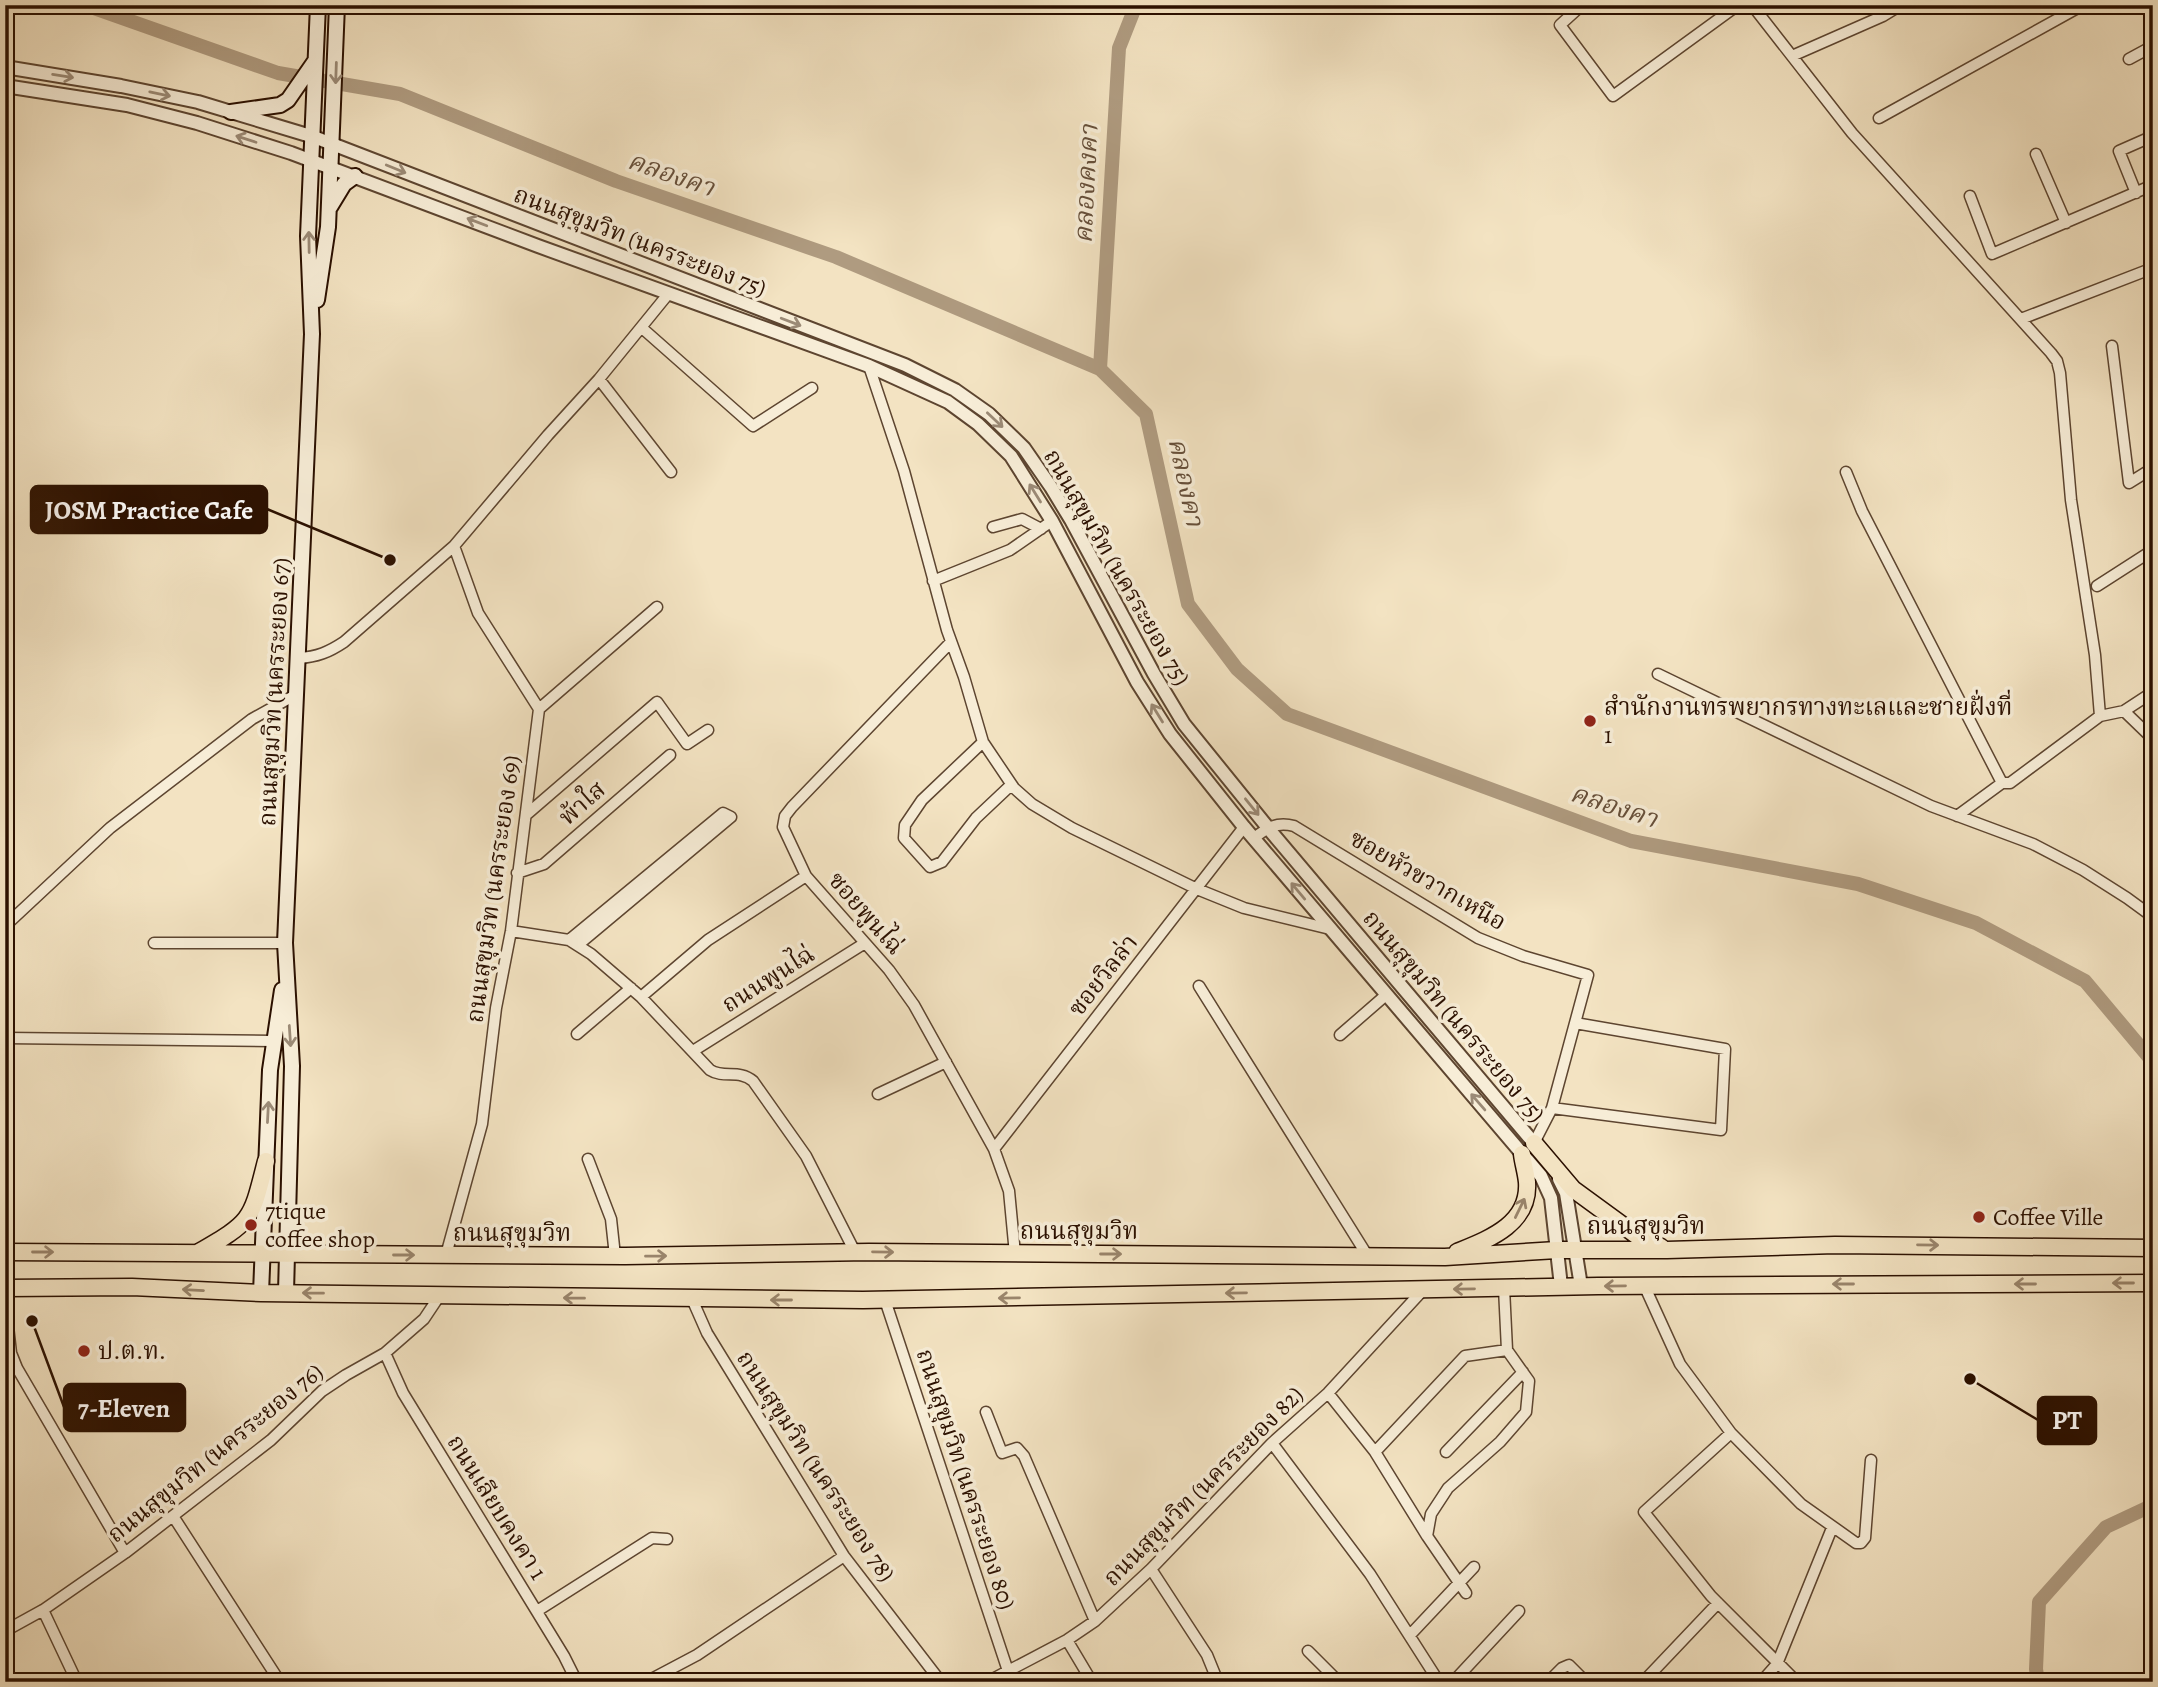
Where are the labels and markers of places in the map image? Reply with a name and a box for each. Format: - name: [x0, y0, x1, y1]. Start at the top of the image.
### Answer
- callout: JOSM Practice Cafe: [31, 486, 267, 533]
- place label: สำนักงานทรพยากรทางทะเลและชายฝั่งที่ 1: [1604, 689, 2012, 751]
- marker: สำนักงานทรพยากรทางทะเลและชายฝั่งที่ 1: [1582, 713, 1598, 729]
- place label: 7tique coffee shop: [265, 1195, 375, 1255]
- place label: Coffee Ville: [1993, 1201, 2103, 1233]
- marker: Coffee Ville: [1971, 1209, 1987, 1225]
- marker: 7tique coffee shop: [243, 1217, 259, 1233]
- place label: ป.ต.ท.: [98, 1335, 166, 1367]
- marker: ป.ต.ท.: [76, 1343, 92, 1359]
- callout: 7-Eleven: [64, 1384, 185, 1431]
- callout: PT: [2038, 1397, 2096, 1444]

